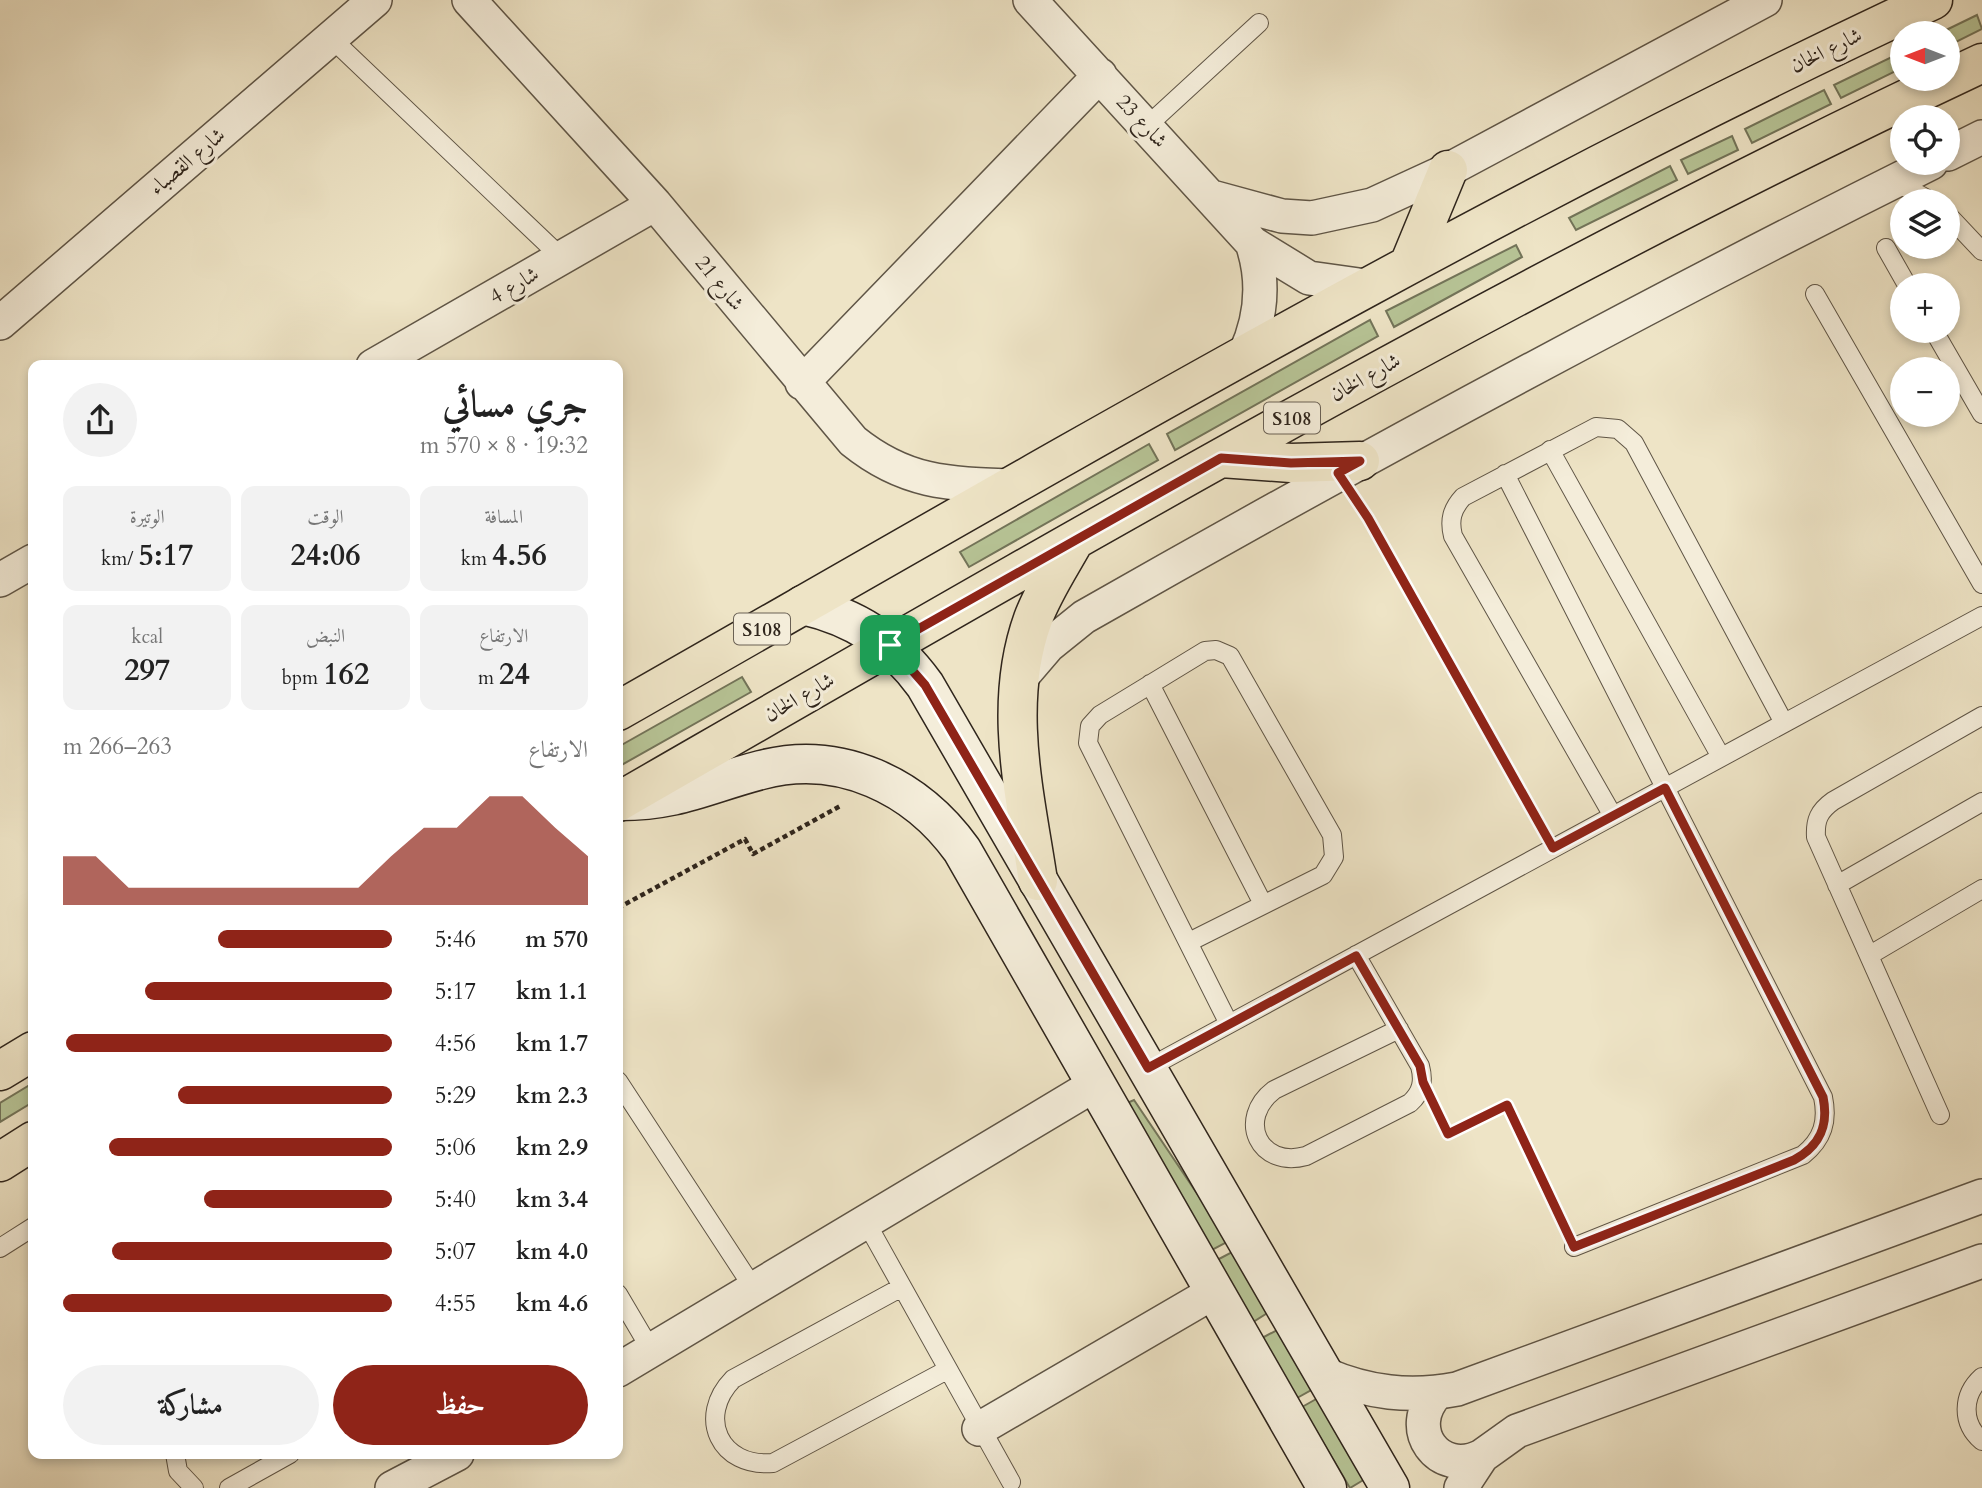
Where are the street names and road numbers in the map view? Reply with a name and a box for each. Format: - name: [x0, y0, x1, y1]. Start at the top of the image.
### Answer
- street label: شارع الخان: [1785, 21, 1868, 83]
- street label: شارع 23: [1107, 88, 1174, 157]
- street label: شارع القصباء: [143, 121, 234, 204]
- street label: شارع 21: [686, 249, 751, 319]
- street label: شارع 4: [484, 260, 546, 314]
- street label: شارع الخان: [1325, 346, 1407, 411]
- road number: S108: [1264, 402, 1320, 434]
- road number: S108: [734, 614, 790, 644]
- street label: شارع الخان: [759, 666, 841, 732]

